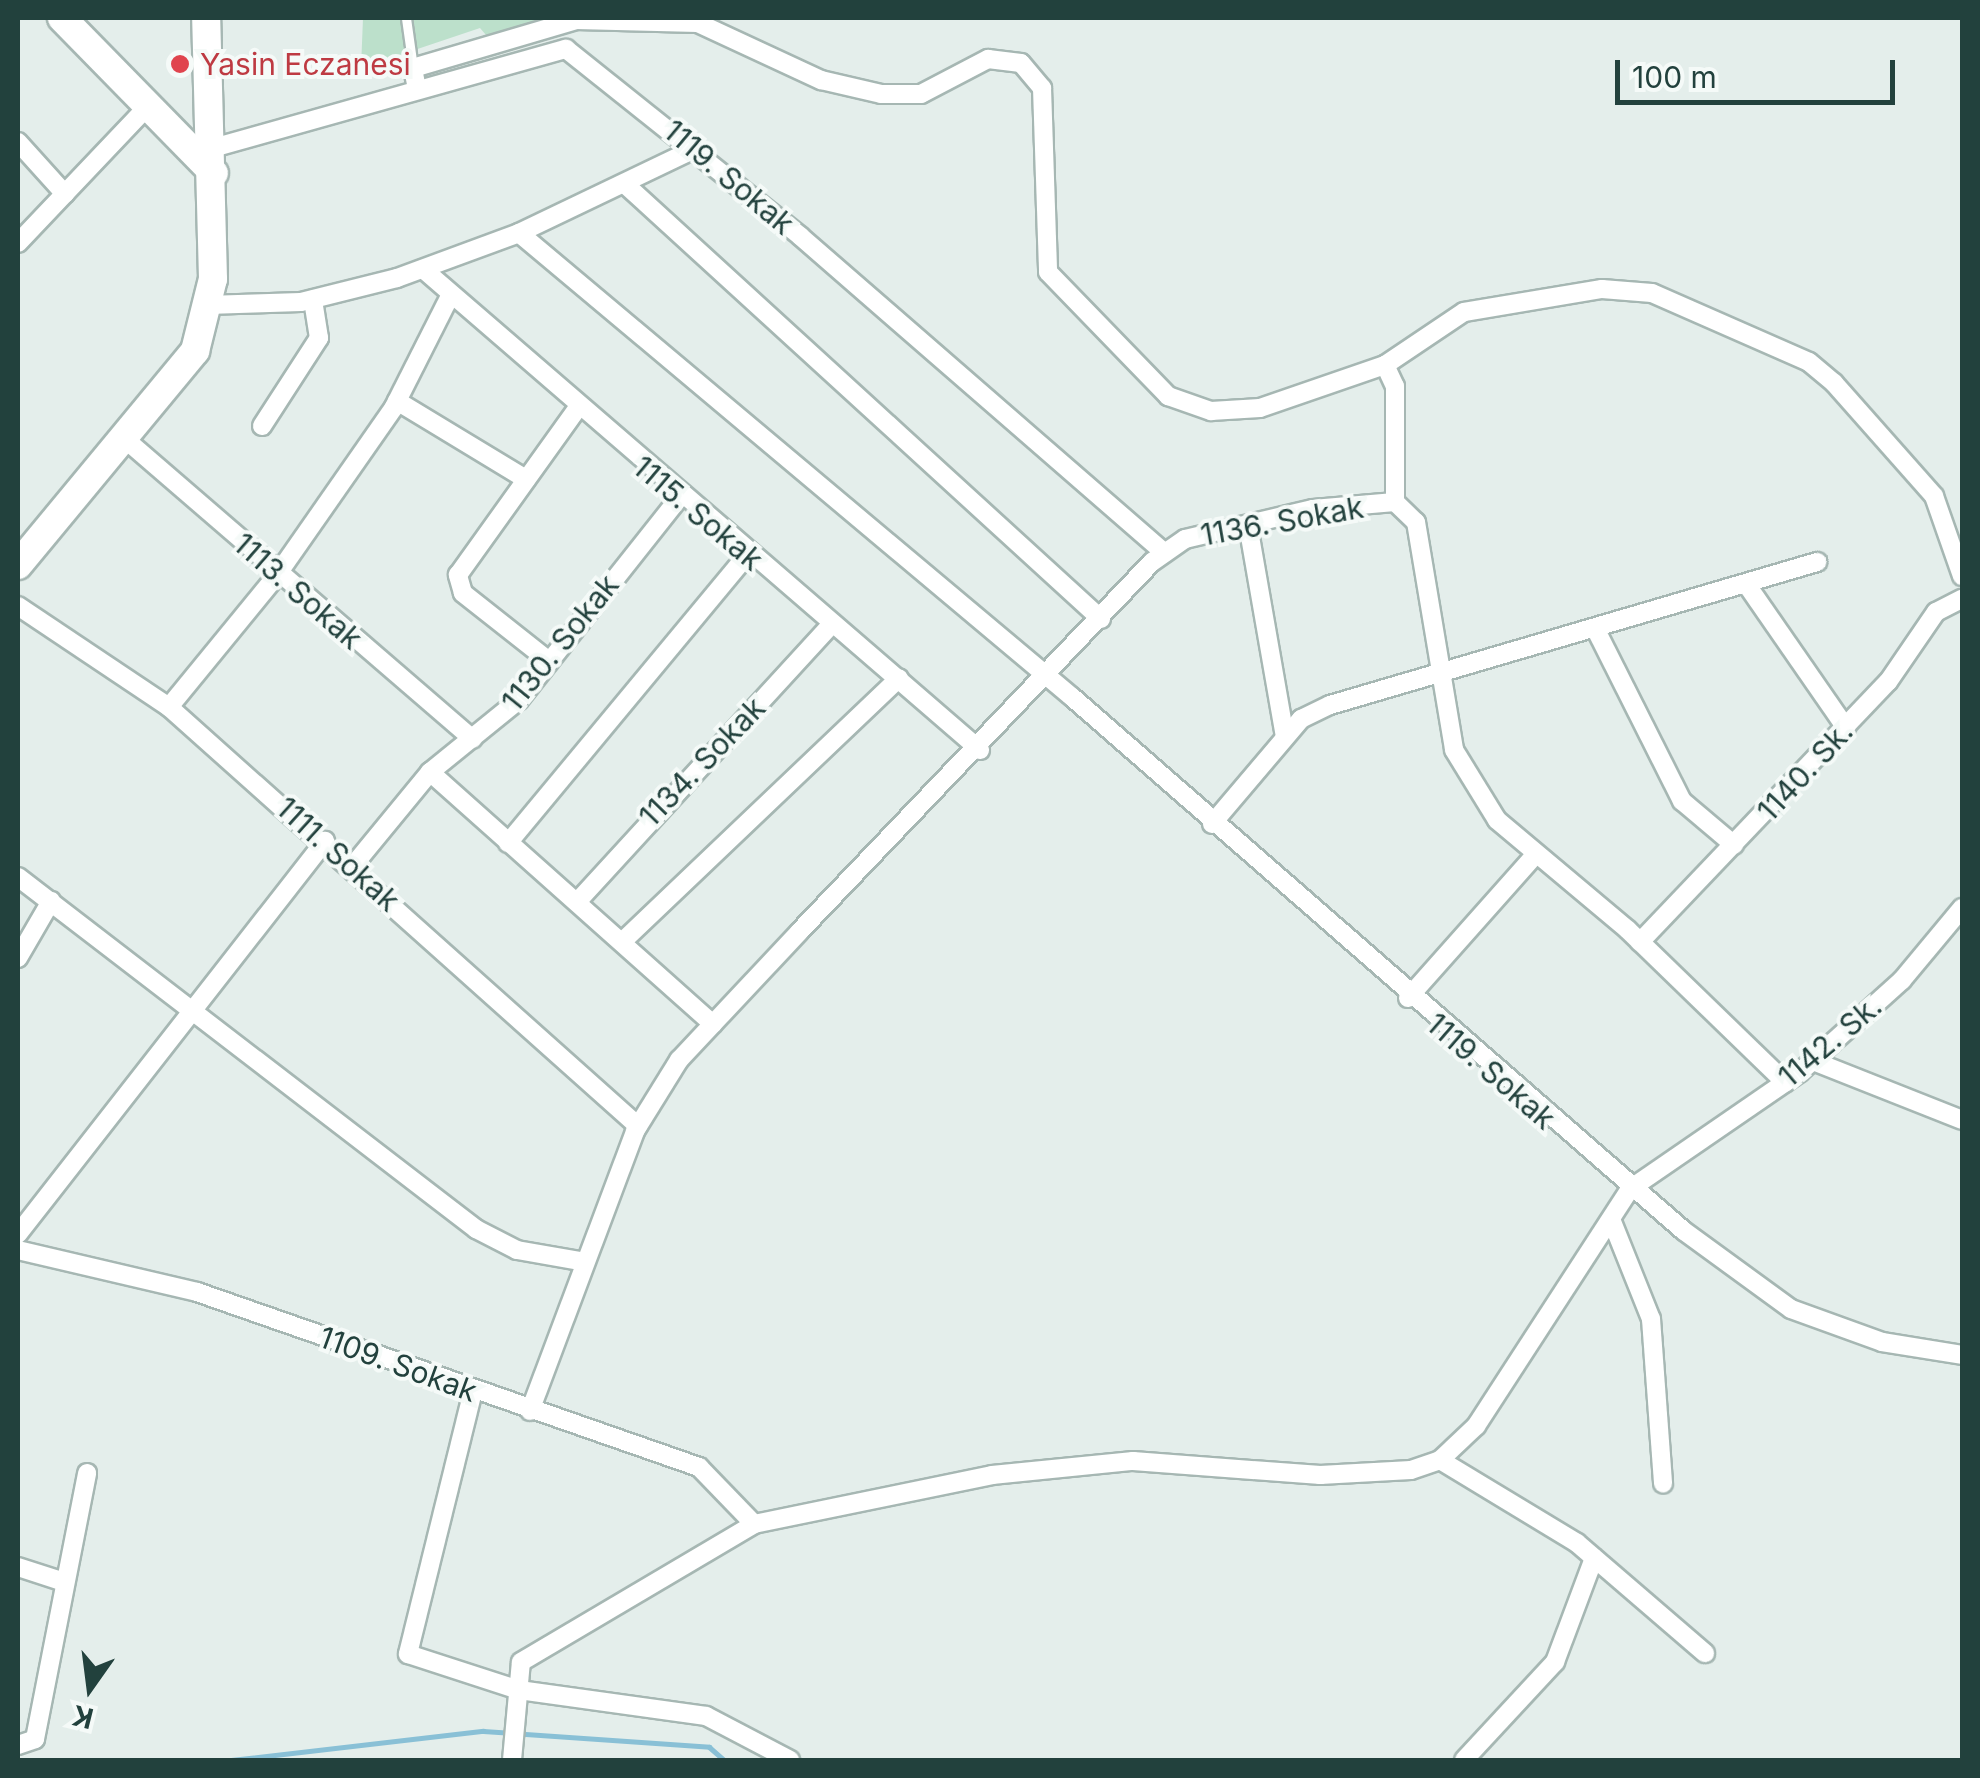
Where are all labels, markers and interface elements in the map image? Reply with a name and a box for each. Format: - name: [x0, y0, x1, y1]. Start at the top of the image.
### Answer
- scale bar: [1620, 40, 1900, 102]
- place label: Yasin Eczanesi: [200, 46, 411, 82]
- marker: Yasin Eczanesi: [169, 53, 191, 75]
- text: 100 m: [1632, 59, 1717, 95]
- street label: 1119. Sokak: [657, 112, 801, 242]
- street label: 1115. Sokak: [626, 448, 770, 578]
- street label: 1136. Sokak: [1198, 489, 1366, 553]
- street label: 1113. Sokak: [226, 525, 370, 657]
- street label: 1130. Sokak: [494, 567, 626, 719]
- street label: 1134. Sokak: [632, 690, 772, 834]
- street label: 1140. Sk.: [1750, 714, 1860, 828]
- street label: 1111. Sokak: [269, 789, 407, 919]
- street label: 1142. Sk.: [1771, 988, 1889, 1094]
- street label: 1119. Sokak: [1419, 1005, 1563, 1137]
- street label: 1109. Sokak: [314, 1319, 482, 1409]
- north arrow: [40, 1638, 140, 1738]
- text: K: [69, 1698, 97, 1736]

